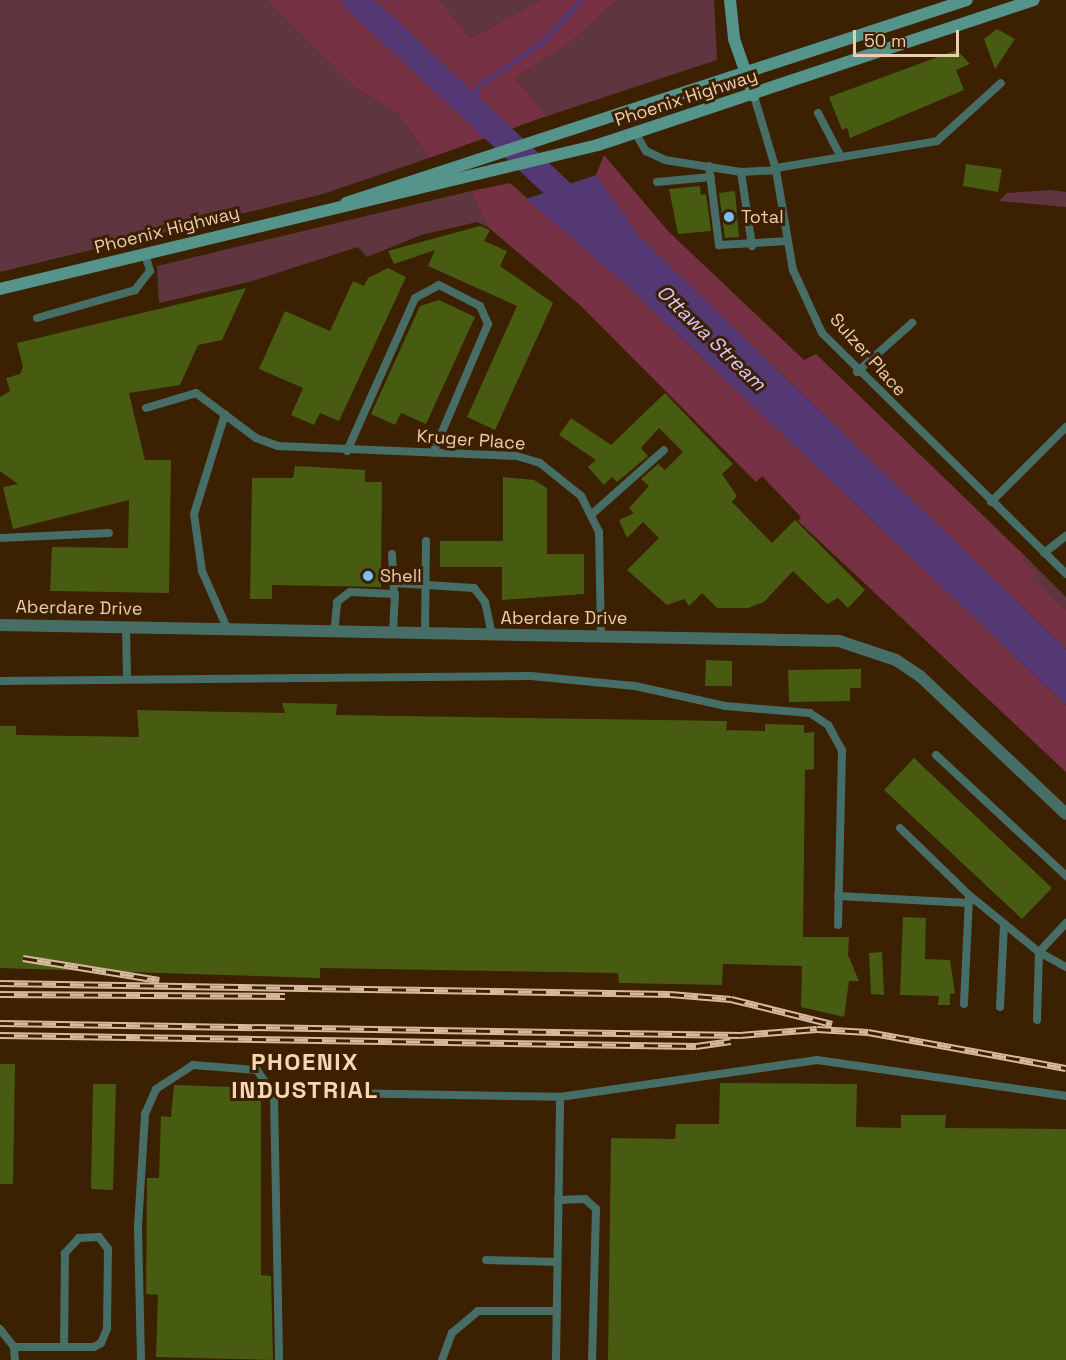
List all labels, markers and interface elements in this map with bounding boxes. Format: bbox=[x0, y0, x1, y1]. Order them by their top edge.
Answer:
scale bar bbox=[856, 18, 962, 56]
text: 50 m bbox=[864, 29, 906, 52]
street label: Phoenix Highway bbox=[612, 65, 760, 131]
street label: Phoenix Highway bbox=[92, 202, 242, 258]
place label: Total bbox=[741, 206, 784, 228]
marker: Total bbox=[722, 210, 736, 224]
water label: Ottawa Stream bbox=[652, 280, 770, 396]
street label: Sulzer Place bbox=[825, 309, 911, 401]
street label: Kruger Place bbox=[416, 425, 526, 455]
place label: Shell bbox=[380, 565, 422, 587]
marker: Shell bbox=[361, 569, 375, 583]
street label: Aberdare Drive bbox=[15, 596, 143, 620]
street label: Aberdare Drive bbox=[501, 607, 627, 629]
district label: PHOENIX INDUSTRIAL bbox=[231, 1048, 379, 1104]

